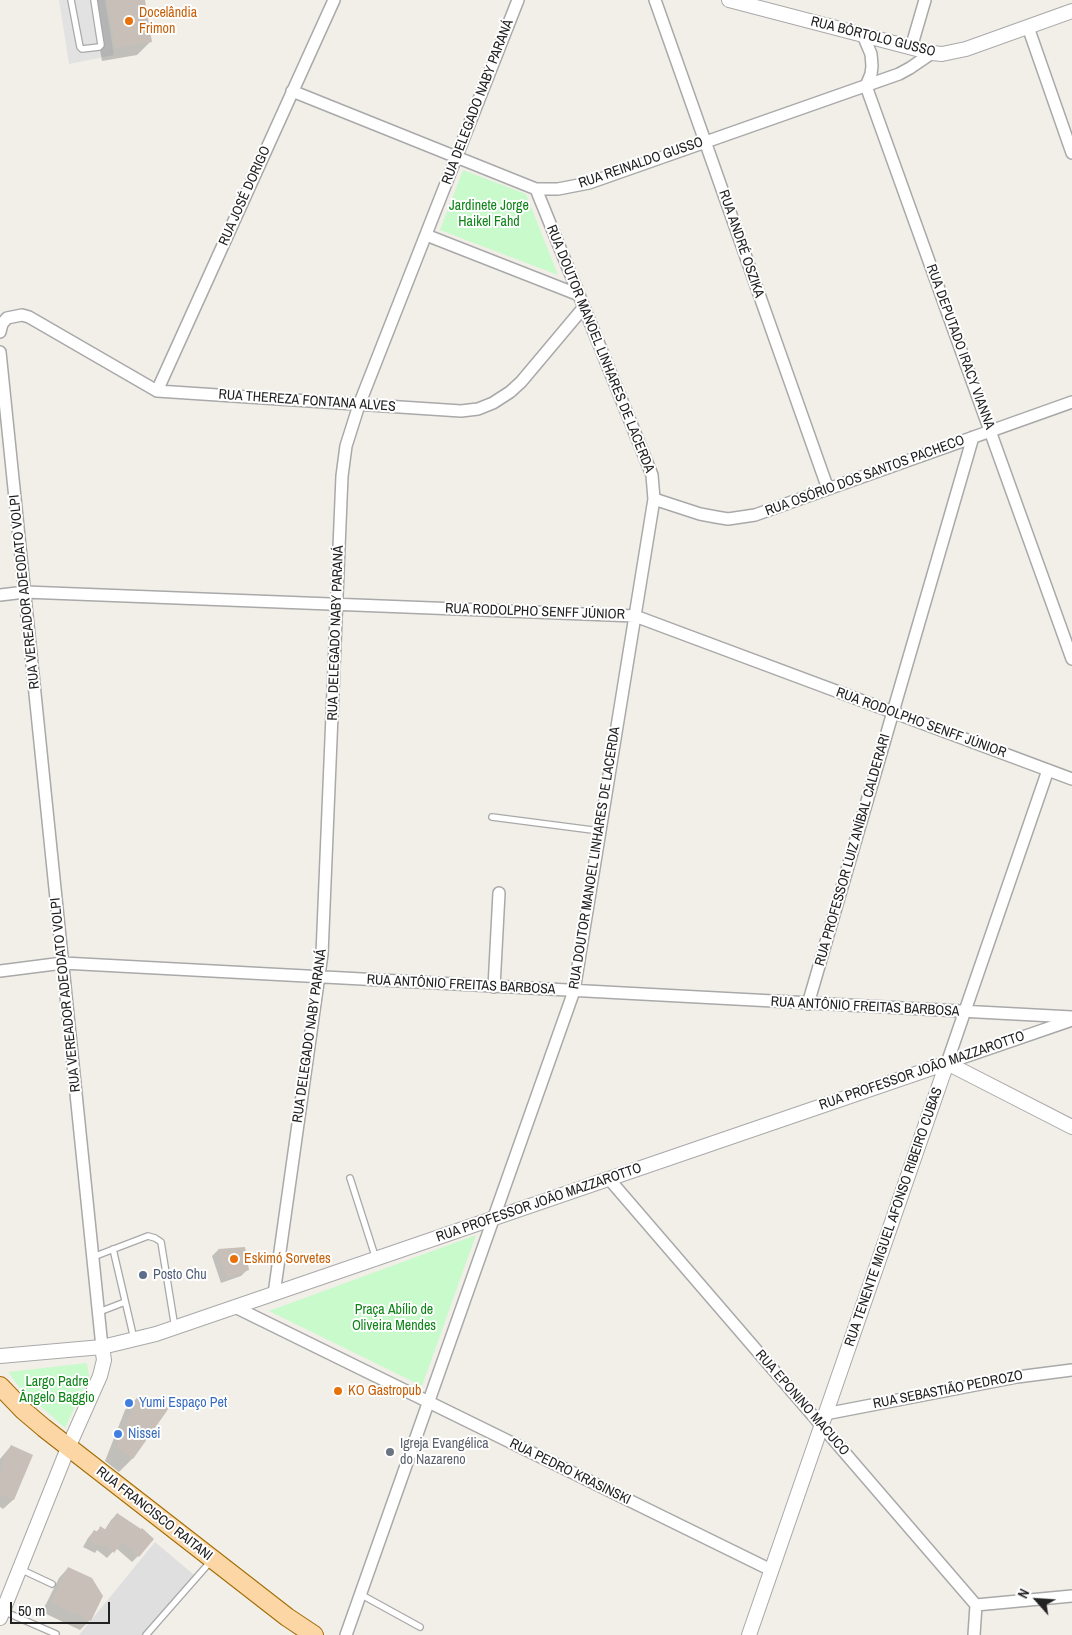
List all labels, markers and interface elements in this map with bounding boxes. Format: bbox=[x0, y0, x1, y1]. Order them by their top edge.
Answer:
place label: Docelândia Frimon bbox=[139, 5, 197, 38]
street label: RUA BÔRTOLO GUSSO bbox=[809, 13, 937, 61]
marker: Docelândia Frimon bbox=[123, 15, 135, 27]
street label: RUA DELEGADO NABY PARANÁ bbox=[439, 17, 517, 187]
street label: RUA REINALDO GUSSO bbox=[576, 134, 706, 192]
street label: RUA JOSÉ DORIGO bbox=[216, 144, 274, 248]
street label: RUA ANDRÉ OSZIKA bbox=[715, 188, 767, 300]
park label: Jardinete Jorge Haikel Fahd bbox=[449, 198, 529, 230]
street label: RUA DOUTOR MANOEL LINHARES DE LACERDA bbox=[542, 223, 658, 475]
street label: RUA DEPUTADO IRACY VIANNA bbox=[922, 262, 998, 432]
street label: RUA THEREZA FONTANA ALVES bbox=[218, 386, 396, 416]
street label: RUA OSÓRIO DOS SANTOS PACHECO bbox=[763, 432, 967, 520]
street label: RUA VEREADOR ADEODATO VOLPI bbox=[6, 494, 44, 690]
street label: RUA DELEGADO NABY PARANÁ bbox=[325, 545, 347, 721]
street label: RUA RODOLPHO SENFF JÚNIOR bbox=[445, 600, 625, 624]
street label: RUA RODOLPHO SENFF JÚNIOR bbox=[834, 684, 1008, 762]
street label: RUA DOUTOR MANOEL LINHARES DE LACERDA bbox=[566, 725, 624, 991]
street label: RUA PROFESSOR LUIZ ANÍBAL CALDERARI bbox=[812, 732, 894, 968]
street label: RUA VEREADOR ADEODATO VOLPI bbox=[47, 897, 85, 1093]
street label: RUA DELEGADO NABY PARANÁ bbox=[289, 948, 331, 1124]
street label: RUA ANTÔNIO FREITAS BARBOSA bbox=[366, 972, 556, 998]
street label: RUA ANTÔNIO FREITAS BARBOSA bbox=[770, 994, 960, 1020]
street label: RUA PROFESSOR JOÃO MAZZAROTTO bbox=[817, 1028, 1027, 1114]
street label: RUA TENENTE MIGUEL AFONSO RIBEIRO CUBAS bbox=[842, 1085, 946, 1349]
street label: RUA PROFESSOR JOÃO MAZZAROTTO bbox=[434, 1160, 644, 1246]
place label: Eskimó Sorvetes bbox=[244, 1251, 331, 1267]
marker: Eskimó Sorvetes bbox=[228, 1253, 240, 1265]
place label: Posto Chu bbox=[153, 1267, 207, 1283]
marker: Posto Chu bbox=[137, 1269, 149, 1281]
park label: Praça Abílio de Oliveira Mendes bbox=[352, 1302, 436, 1334]
street label: RUA EPONINO MACUCO bbox=[752, 1347, 852, 1459]
street label: RUA SEBASTIÃO PEDROZO bbox=[872, 1367, 1024, 1413]
park label: Largo Padre Ângelo Baggio bbox=[19, 1374, 95, 1406]
place label: KO Gastropub bbox=[348, 1383, 421, 1399]
marker: KO Gastropub bbox=[332, 1385, 344, 1397]
place label: Yumi Espaço Pet bbox=[139, 1395, 227, 1411]
marker: Yumi Espaço Pet bbox=[123, 1397, 135, 1409]
place label: Nissei bbox=[128, 1426, 161, 1442]
marker: Nissei bbox=[112, 1428, 124, 1440]
street label: RUA PEDRO KRASINSKI bbox=[507, 1435, 633, 1509]
place label: Igreja Evangélica do Nazareno bbox=[400, 1436, 489, 1468]
marker: Igreja Evangélica do Nazareno bbox=[384, 1446, 396, 1458]
street label: RUA FRANCISCO RAITANI bbox=[93, 1463, 215, 1565]
north arrow bbox=[1012, 1575, 1062, 1625]
text: N bbox=[1014, 1586, 1033, 1601]
scale bar bbox=[12, 1592, 112, 1624]
text: 50 m bbox=[18, 1600, 45, 1621]

